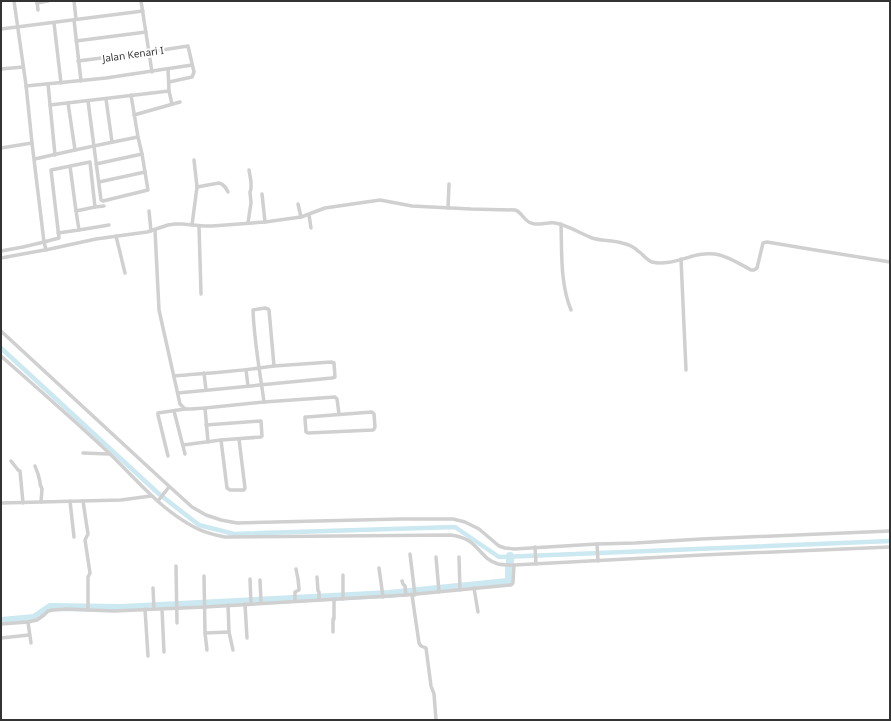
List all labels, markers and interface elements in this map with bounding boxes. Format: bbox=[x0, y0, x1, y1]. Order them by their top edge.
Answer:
street label: Jalan Kenari I bbox=[101, 43, 164, 65]

